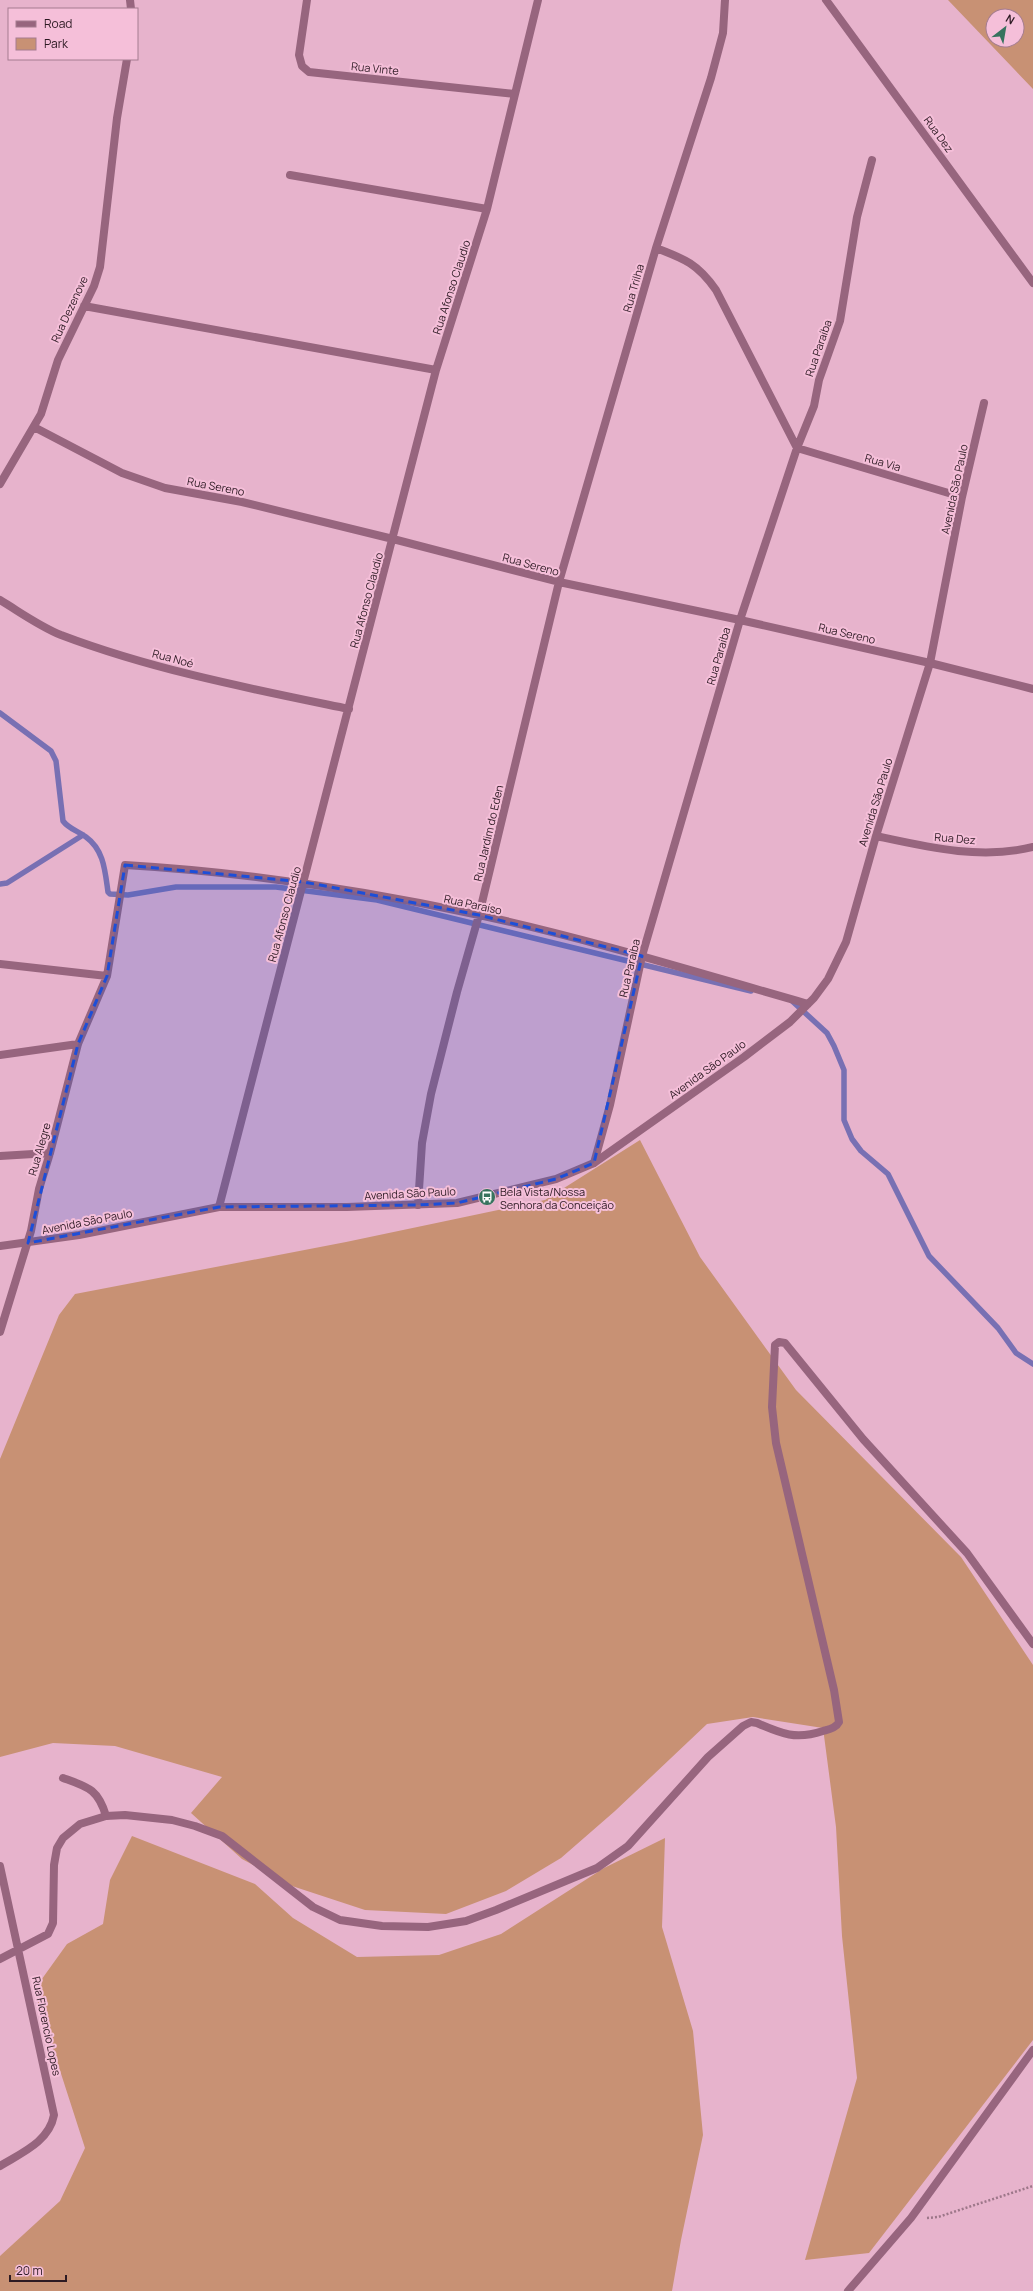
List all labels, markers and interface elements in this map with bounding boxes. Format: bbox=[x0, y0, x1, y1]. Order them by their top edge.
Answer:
legend bbox=[8, 8, 138, 60]
north arrow bbox=[985, 8, 1025, 48]
text: N bbox=[1003, 11, 1018, 28]
text: Road bbox=[44, 15, 72, 32]
text: Park bbox=[44, 35, 69, 52]
street label: Rua Vinte bbox=[350, 58, 400, 78]
street label: Rua Dez bbox=[921, 113, 957, 155]
street label: Rua Afonso Claudio bbox=[429, 237, 473, 336]
street label: Rua Trilha bbox=[619, 262, 647, 314]
street label: Rua Dezenove bbox=[47, 273, 91, 345]
street label: Rua Paraíba bbox=[801, 318, 835, 378]
street label: Avenida São Paulo bbox=[937, 442, 971, 535]
street label: Rua Via bbox=[863, 450, 903, 474]
street label: Rua Sereno bbox=[186, 473, 246, 499]
street label: Rua Sereno bbox=[501, 549, 561, 579]
street label: Rua Afonso Claudio bbox=[346, 550, 386, 649]
street label: Rua Sereno bbox=[817, 619, 877, 647]
street label: Rua Paraíba bbox=[703, 625, 733, 687]
street label: Rua Noé bbox=[151, 645, 196, 671]
street label: Avenida São Paulo bbox=[854, 755, 896, 848]
street label: Rua Jardim do Eden bbox=[470, 783, 506, 883]
street label: Rua Dez bbox=[934, 829, 976, 847]
street label: Rua Afonso Claudio bbox=[264, 864, 304, 963]
street label: Rua Paraíso bbox=[443, 891, 504, 918]
street label: Rua Paraíba bbox=[615, 937, 643, 999]
street label: Avenida São Paulo bbox=[665, 1036, 749, 1102]
street label: Rua Alegre bbox=[24, 1120, 54, 1177]
street label: Avenida São Paulo bbox=[364, 1183, 457, 1203]
place label: Bela Vista/Nossa Senhora da Conceição bbox=[500, 1184, 614, 1212]
bus stop icon: Bela Vista/Nossa Senhora da Conceição bbox=[477, 1187, 497, 1207]
street label: Avenida São Paulo bbox=[41, 1205, 134, 1237]
street label: Rua Florencio Lopes bbox=[29, 1975, 65, 2077]
scale bar bbox=[10, 2257, 66, 2283]
text: 20 m bbox=[16, 2262, 43, 2279]

